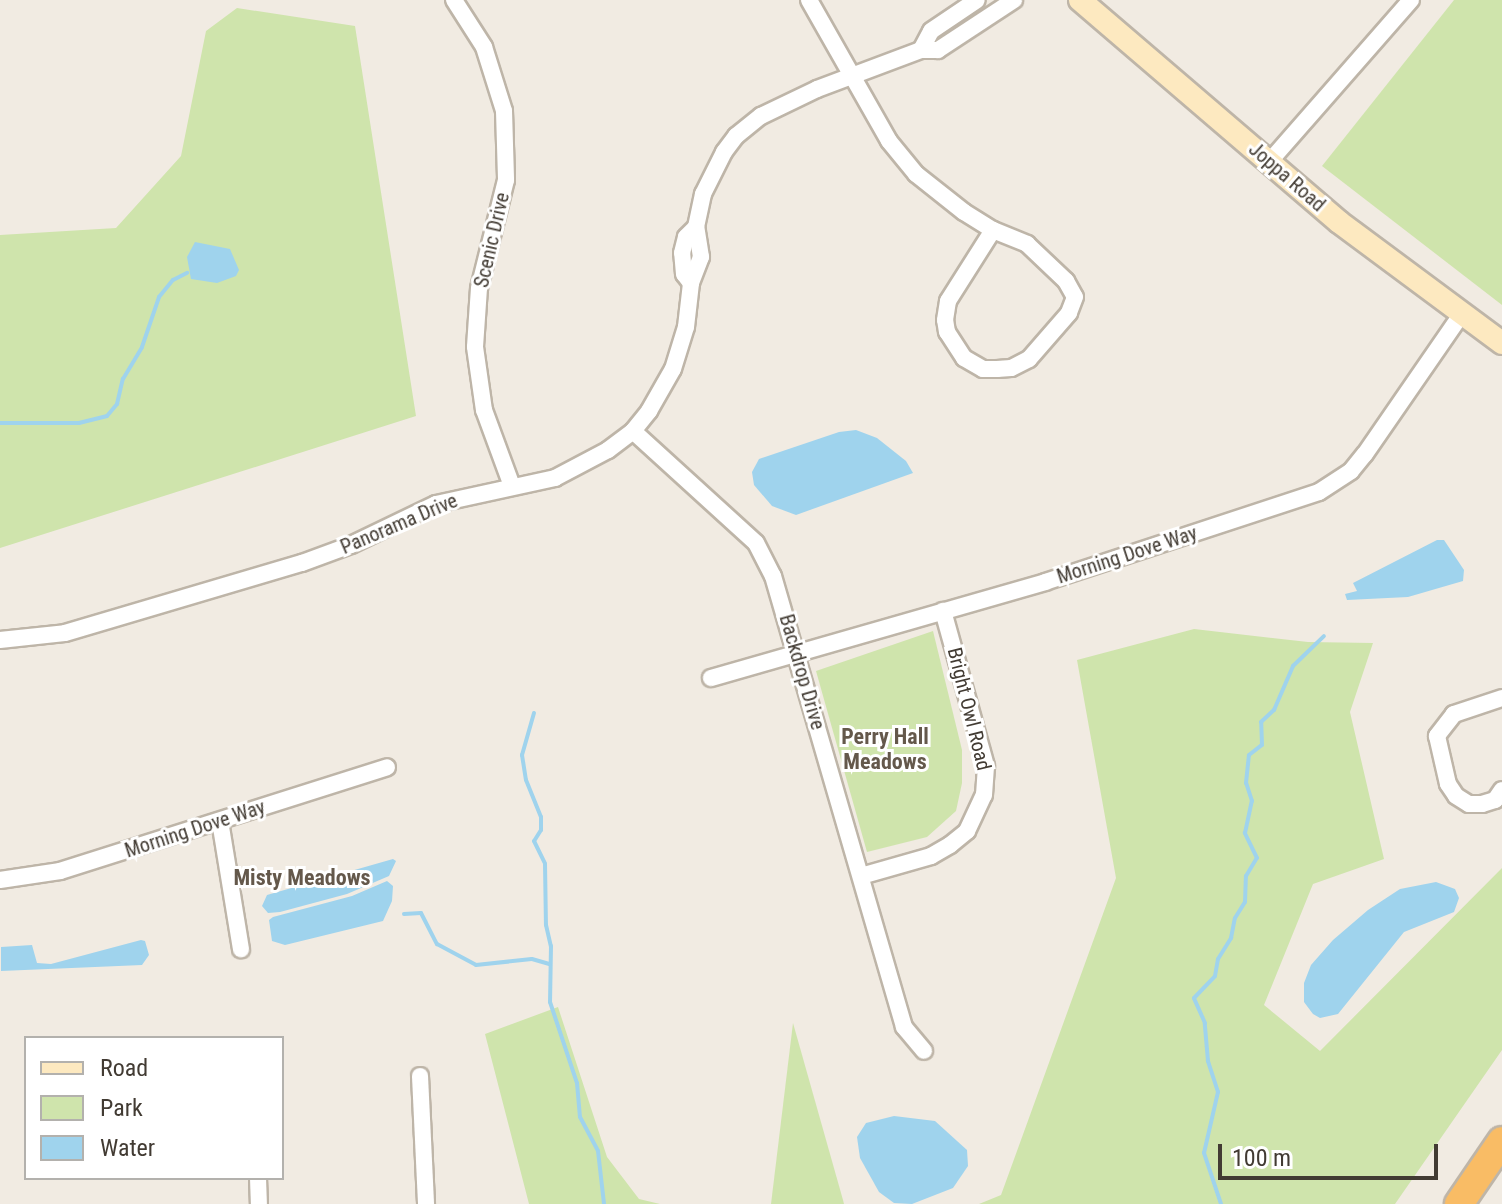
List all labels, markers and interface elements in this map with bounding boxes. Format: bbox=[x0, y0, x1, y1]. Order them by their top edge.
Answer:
street label: Joppa Road bbox=[1244, 137, 1330, 217]
street label: Scenic Drive bbox=[469, 190, 515, 290]
street label: Panorama Drive bbox=[337, 489, 461, 559]
street label: Morning Dove Way bbox=[1054, 521, 1200, 589]
street label: Backdrop Drive bbox=[774, 612, 830, 732]
street label: Bright Owl Road bbox=[942, 645, 996, 773]
district label: Perry Hall Meadows bbox=[841, 723, 929, 774]
street label: Morning Dove Way bbox=[122, 795, 268, 863]
district label: Misty Meadows bbox=[233, 865, 371, 891]
legend bbox=[24, 1036, 284, 1180]
text: Road bbox=[100, 1054, 148, 1082]
text: Park bbox=[100, 1094, 143, 1122]
scale bar bbox=[1222, 1128, 1442, 1178]
text: Water bbox=[100, 1134, 155, 1162]
text: 100 m bbox=[1232, 1144, 1291, 1172]

